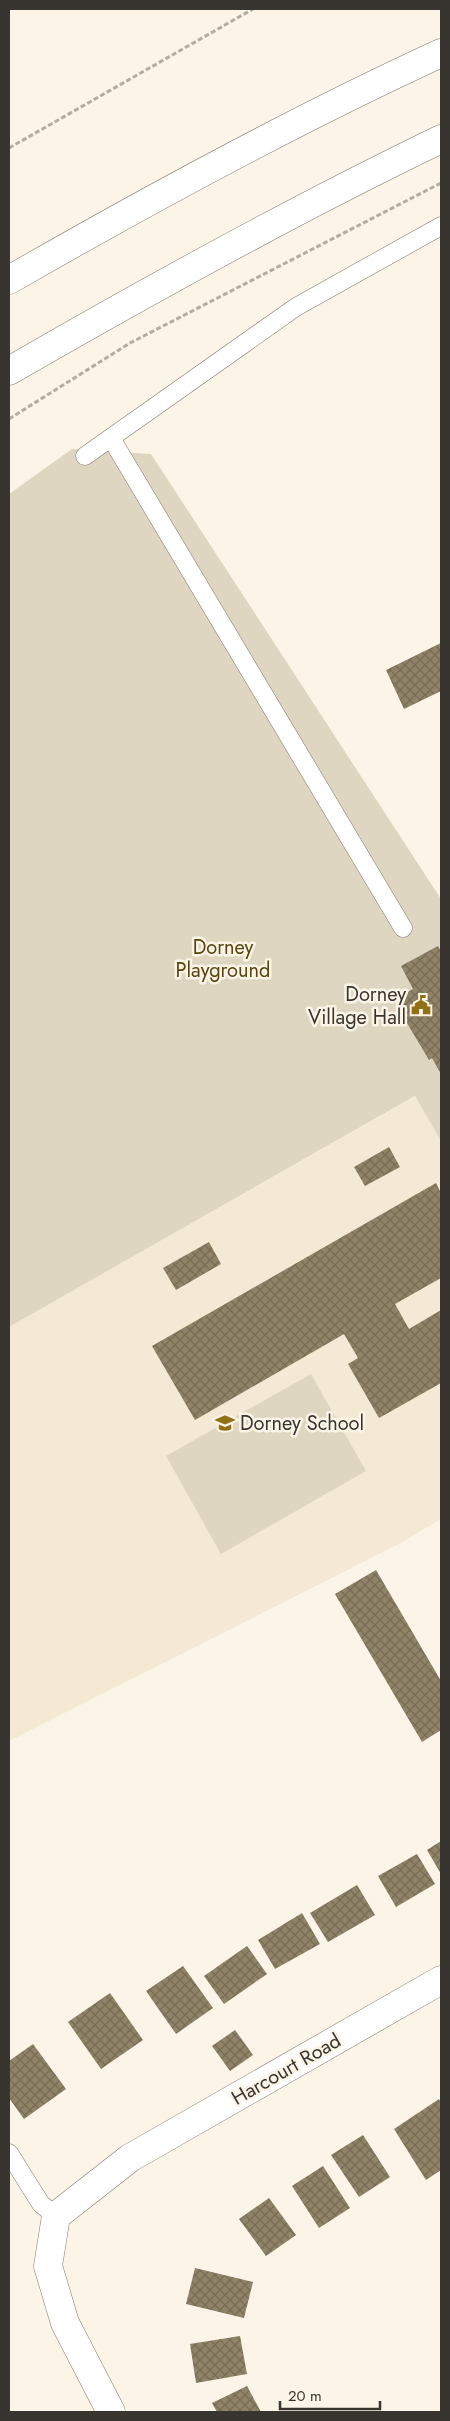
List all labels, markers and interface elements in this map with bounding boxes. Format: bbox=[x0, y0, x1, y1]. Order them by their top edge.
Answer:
park label: Dorney Playground bbox=[176, 933, 270, 985]
place label: Dorney Village Hall bbox=[308, 980, 406, 1032]
public building icon: Dorney Village Hall bbox=[410, 994, 432, 1016]
place label: Dorney School bbox=[240, 1409, 364, 1438]
school or university icon: Dorney School bbox=[214, 1412, 236, 1434]
street label: Harcourt Road bbox=[226, 2026, 346, 2113]
scale bar bbox=[280, 2378, 380, 2410]
text: 20 m bbox=[288, 2385, 322, 2407]

